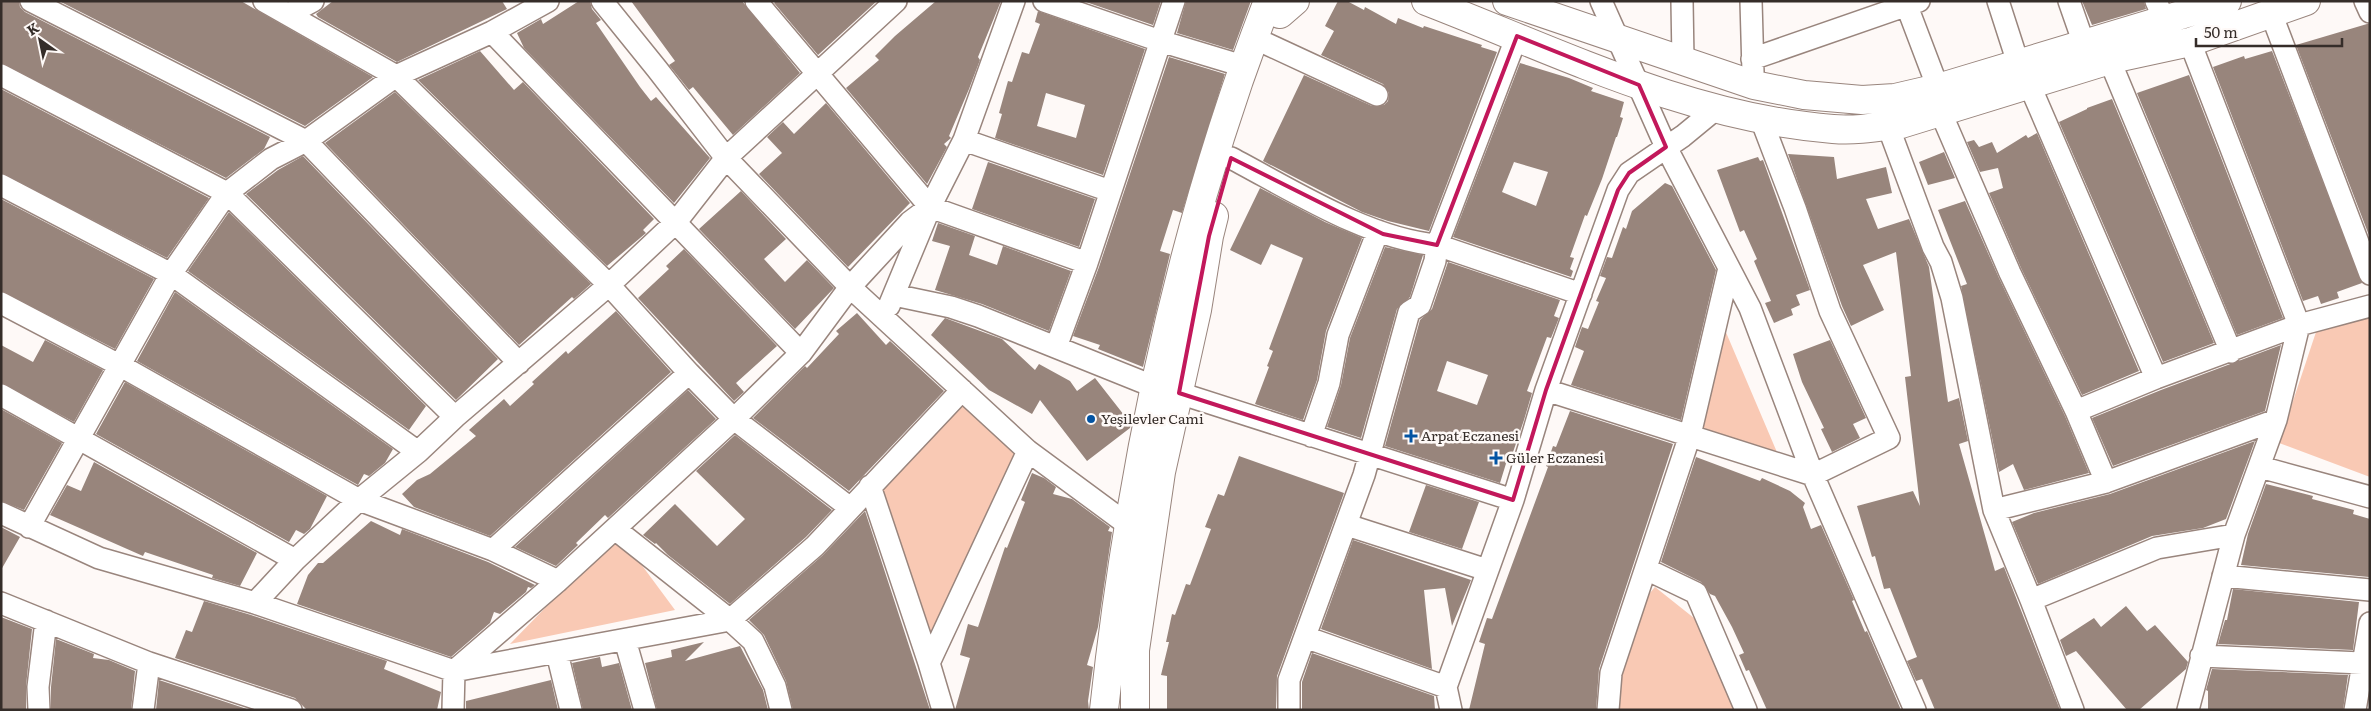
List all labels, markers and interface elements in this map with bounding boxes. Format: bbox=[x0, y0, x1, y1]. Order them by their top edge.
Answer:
north arrow bbox=[15, 15, 65, 65]
scale bar bbox=[2196, 15, 2342, 47]
text: K bbox=[22, 17, 42, 40]
text: 50 m bbox=[2204, 20, 2238, 43]
place label: Yeşilevler Cami bbox=[1101, 408, 1204, 428]
marker: Yeşilevler Cami bbox=[1085, 413, 1097, 425]
place label: Arpat Eczanesi bbox=[1421, 425, 1520, 445]
marker: Arpat Eczanesi bbox=[1405, 430, 1417, 442]
place label: Güler Eczanesi bbox=[1506, 447, 1604, 467]
marker: Güler Eczanesi bbox=[1490, 452, 1502, 464]

